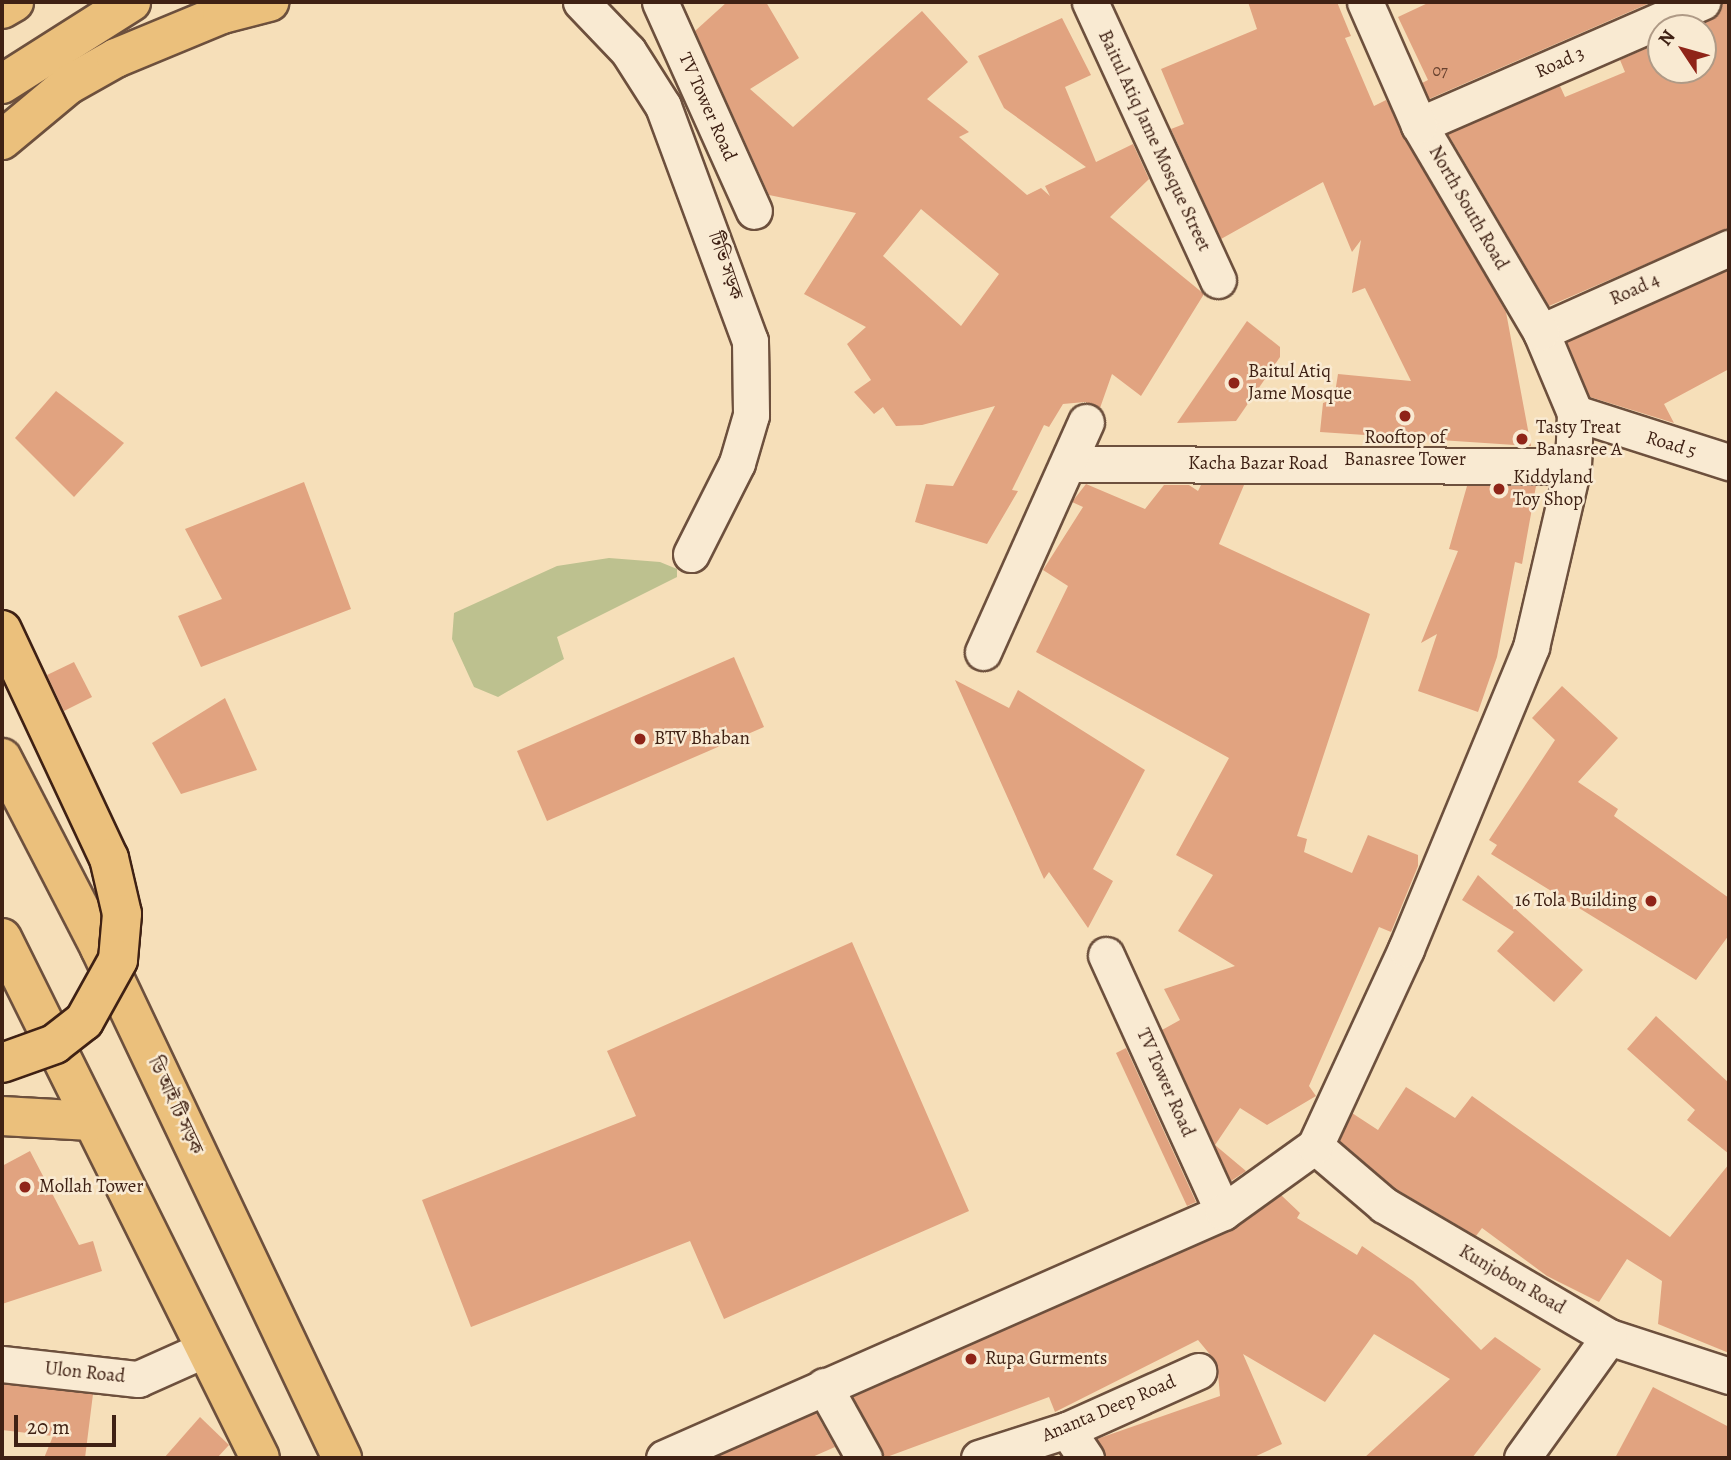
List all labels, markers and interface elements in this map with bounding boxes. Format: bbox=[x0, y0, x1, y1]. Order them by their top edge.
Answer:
north arrow bbox=[1647, 14, 1717, 84]
text: N bbox=[1652, 25, 1681, 51]
street label: Baitul Atiq Jame Mosque Street bbox=[1093, 27, 1215, 255]
street label: Road 3 bbox=[1532, 42, 1588, 84]
street label: TV Tower Road bbox=[673, 49, 741, 165]
house number: 07 bbox=[1432, 61, 1448, 81]
street label: North South Road bbox=[1423, 142, 1513, 274]
street label: টিভি সড়ক bbox=[703, 229, 747, 303]
street label: Road 4 bbox=[1607, 269, 1663, 311]
place label: Baitul Atiq Jame Mosque bbox=[1248, 361, 1352, 405]
marker: Baitul Atiq Jame Mosque bbox=[1226, 375, 1242, 391]
marker: Rooftop of Banasree Tower bbox=[1397, 408, 1413, 424]
place label: Tasty Treat Banasree A bbox=[1536, 417, 1622, 461]
place label: Rooftop of Banasree Tower bbox=[1344, 427, 1466, 471]
street label: Road 5 bbox=[1643, 427, 1699, 463]
marker: Tasty Treat Banasree A bbox=[1514, 431, 1530, 447]
street label: Kacha Bazar Road bbox=[1188, 453, 1328, 475]
place label: Kiddyland Toy Shop bbox=[1513, 467, 1593, 511]
marker: Kiddyland Toy Shop bbox=[1491, 481, 1507, 497]
place label: BTV Bhaban bbox=[654, 728, 750, 750]
marker: BTV Bhaban bbox=[632, 731, 648, 747]
place label: 16 Tola Building bbox=[1515, 890, 1637, 912]
marker: 16 Tola Building bbox=[1643, 893, 1659, 909]
street label: TV Tower Road bbox=[1131, 1025, 1199, 1141]
street label: ডি আই টি সড়ক bbox=[143, 1054, 207, 1158]
place label: Mollah Tower bbox=[39, 1176, 143, 1198]
marker: Mollah Tower bbox=[17, 1179, 33, 1195]
street label: Kunjobon Road bbox=[1455, 1240, 1569, 1320]
place label: Rupa Gurments bbox=[985, 1348, 1107, 1370]
marker: Rupa Gurments bbox=[963, 1351, 979, 1367]
street label: Ulon Road bbox=[44, 1357, 126, 1389]
street label: Ananta Deep Road bbox=[1039, 1371, 1179, 1447]
scale bar bbox=[18, 1400, 119, 1444]
text: 20 m bbox=[27, 1413, 70, 1441]

